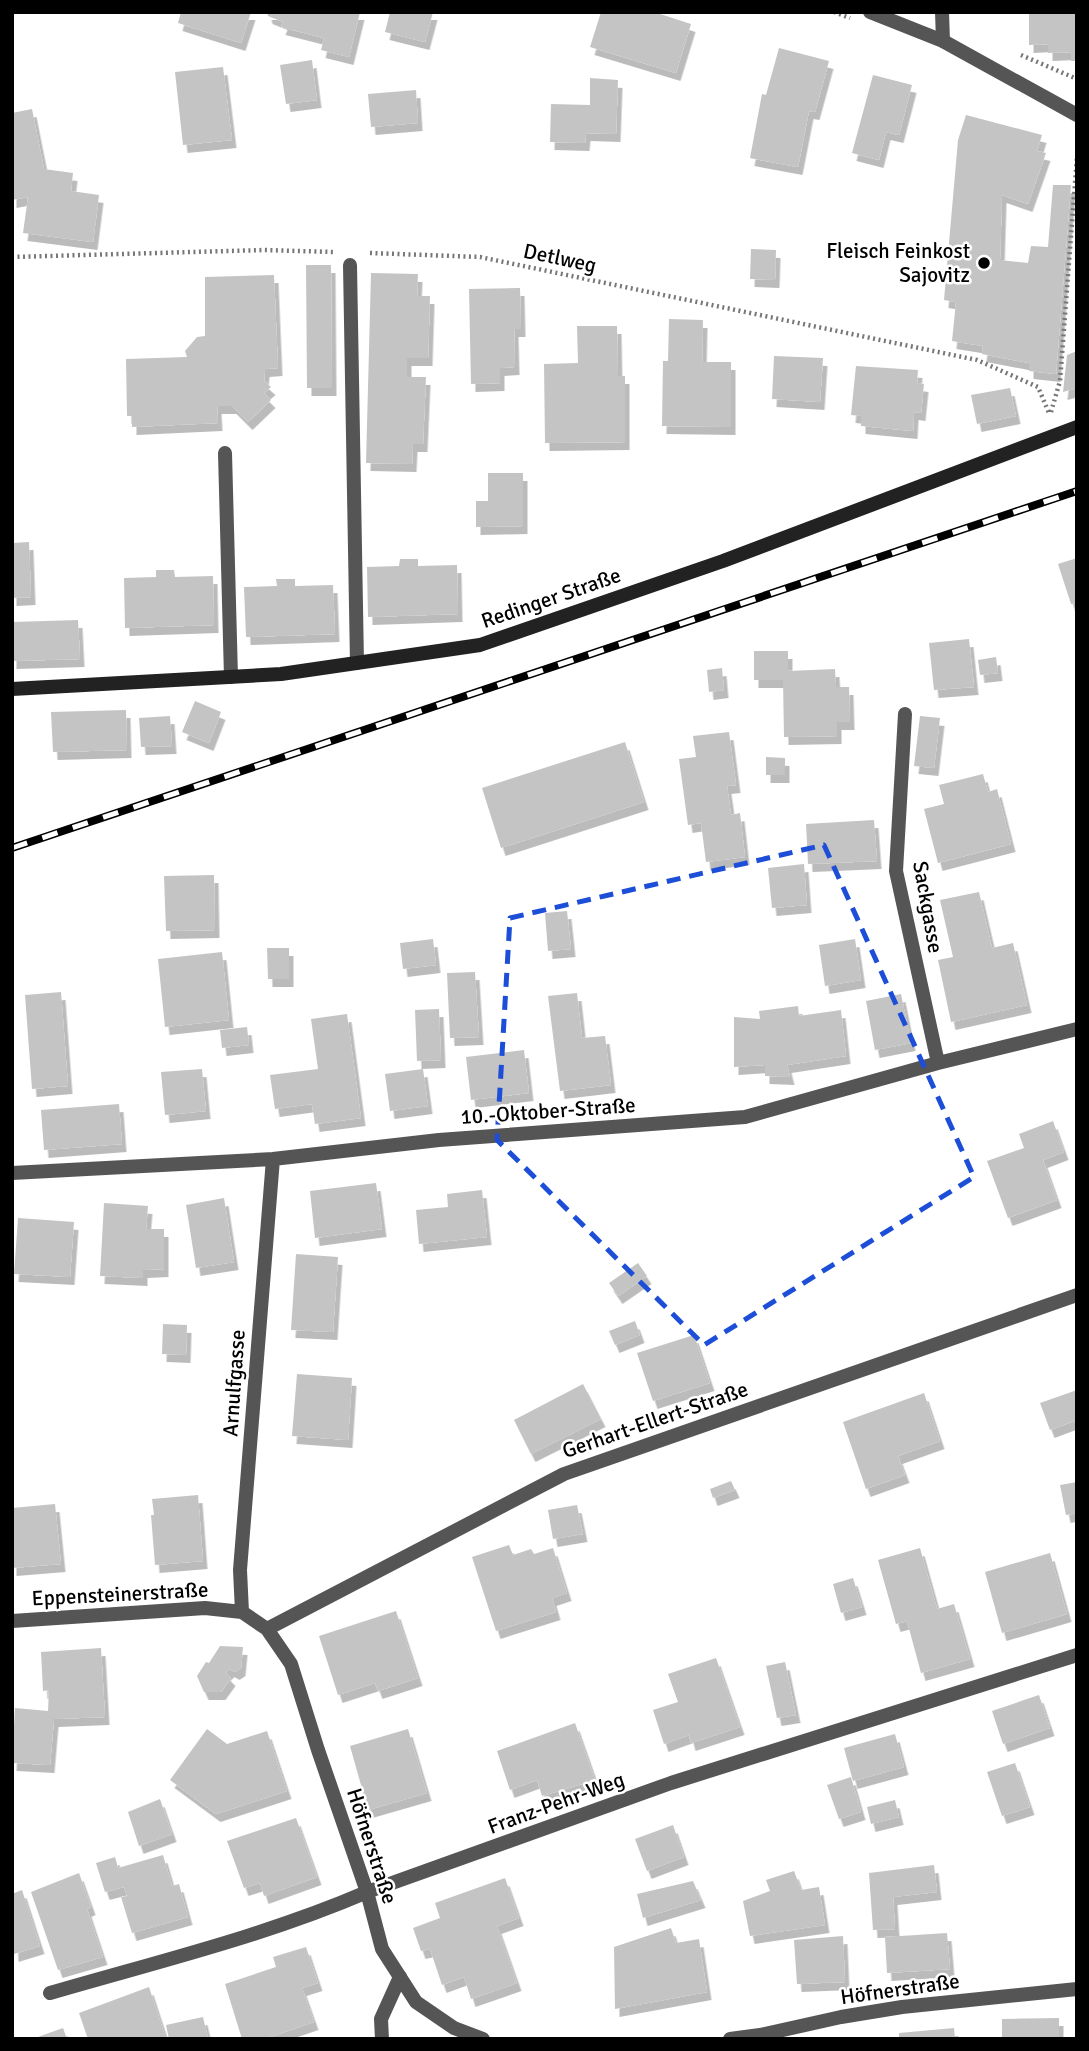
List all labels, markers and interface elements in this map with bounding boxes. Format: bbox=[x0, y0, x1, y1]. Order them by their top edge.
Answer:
street label: Detlweg bbox=[521, 238, 599, 278]
place label: Fleisch Feinkost Sajovitz bbox=[826, 238, 970, 288]
marker: Fleisch Feinkost Sajovitz bbox=[976, 255, 992, 271]
street label: Redinger Straße bbox=[478, 562, 624, 634]
street label: Sackgasse bbox=[907, 859, 949, 955]
street label: 10.-Oktober-Straße bbox=[460, 1092, 636, 1130]
street label: Arnulfgasse bbox=[217, 1329, 251, 1437]
street label: Gerhart-Ellert-Straße bbox=[559, 1376, 751, 1464]
street label: Eppensteinerstraße bbox=[31, 1576, 209, 1612]
street label: Franz-Pehr-Weg bbox=[484, 1766, 628, 1840]
street label: Höfnerstraße bbox=[341, 1785, 403, 1907]
street label: Höfnerstraße bbox=[839, 1968, 961, 2010]

